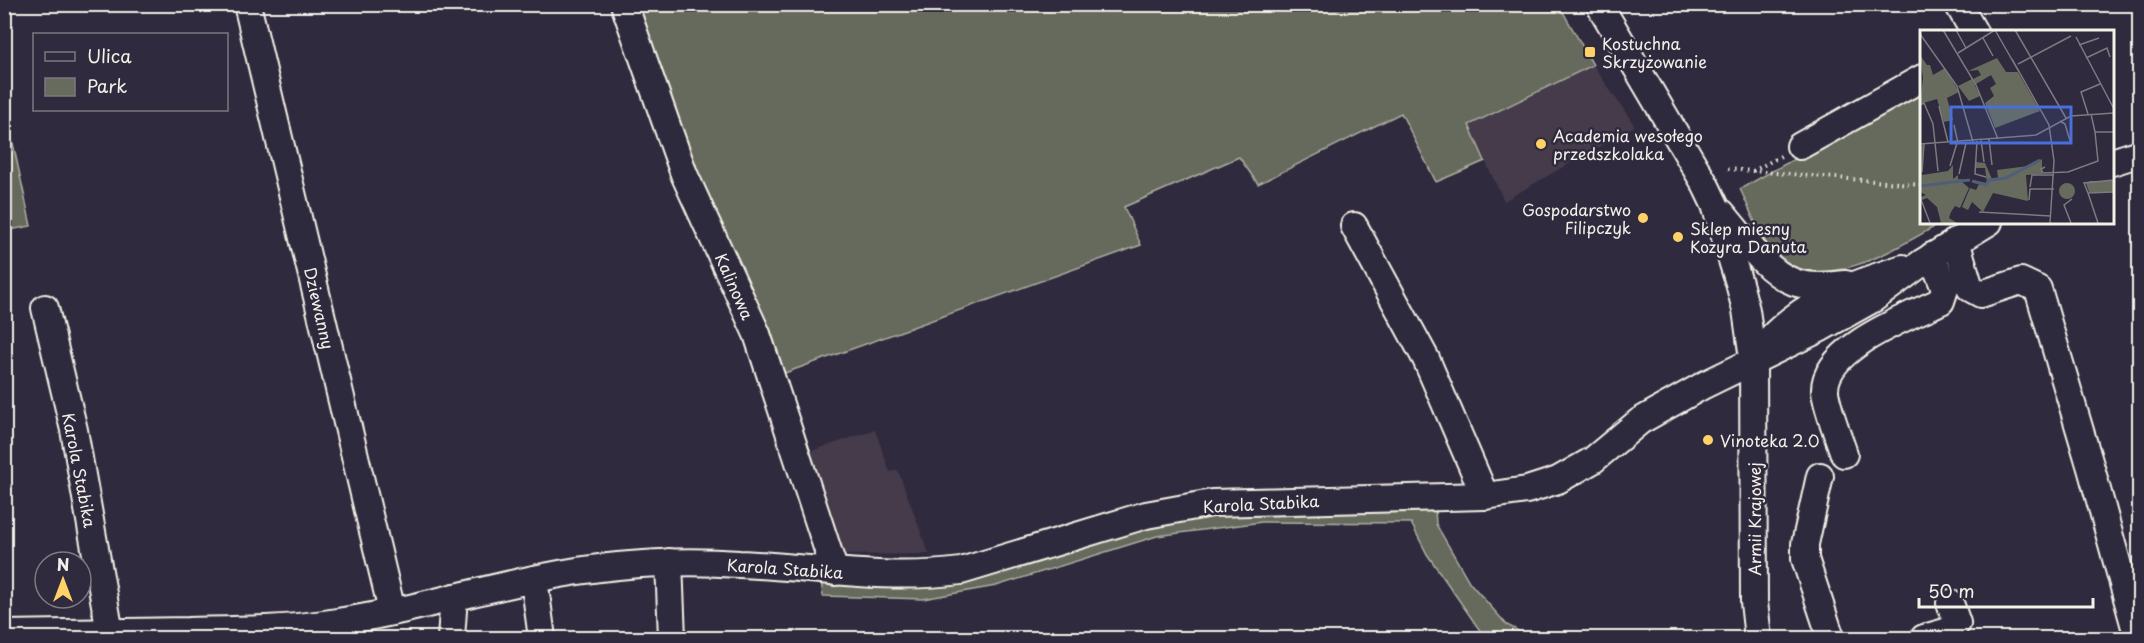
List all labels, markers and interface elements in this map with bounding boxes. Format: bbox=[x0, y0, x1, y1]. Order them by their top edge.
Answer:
inset map bbox=[1920, 30, 2114, 224]
place label: Kostuchna Skrzyżowanie bbox=[1602, 31, 1707, 73]
legend bbox=[33, 33, 228, 111]
text: Ulica bbox=[87, 42, 132, 69]
marker: Kostuchna Skrzyżowanie bbox=[1583, 45, 1597, 59]
text: Park bbox=[87, 72, 127, 99]
place label: Academia wesołego przedszkolaka bbox=[1553, 123, 1703, 165]
marker: Academia wesołego przedszkolaka bbox=[1534, 137, 1548, 151]
place label: Gospodarstwo Filipczyk bbox=[1522, 197, 1631, 239]
marker: Gospodarstwo Filipczyk bbox=[1636, 211, 1650, 225]
place label: Sklep miesny Kozyra Danuta bbox=[1690, 216, 1807, 258]
marker: Sklep miesny Kozyra Danuta bbox=[1671, 230, 1685, 244]
street label: Kalinowa bbox=[710, 249, 760, 323]
street label: Dziewanny bbox=[299, 265, 341, 351]
street label: Karola Stabika bbox=[57, 411, 103, 530]
place label: Vinoteka 2.0 bbox=[1720, 428, 1819, 452]
marker: Vinoteka 2.0 bbox=[1701, 433, 1715, 447]
street label: Armii Krajowej bbox=[1742, 462, 1766, 576]
street label: Karola Stabika bbox=[1202, 488, 1320, 518]
north arrow bbox=[33, 550, 93, 610]
text: N bbox=[57, 552, 69, 576]
street label: Karola Stabika bbox=[726, 552, 844, 584]
scale bar bbox=[1919, 571, 2093, 609]
text: 50 m bbox=[1928, 577, 1975, 604]

